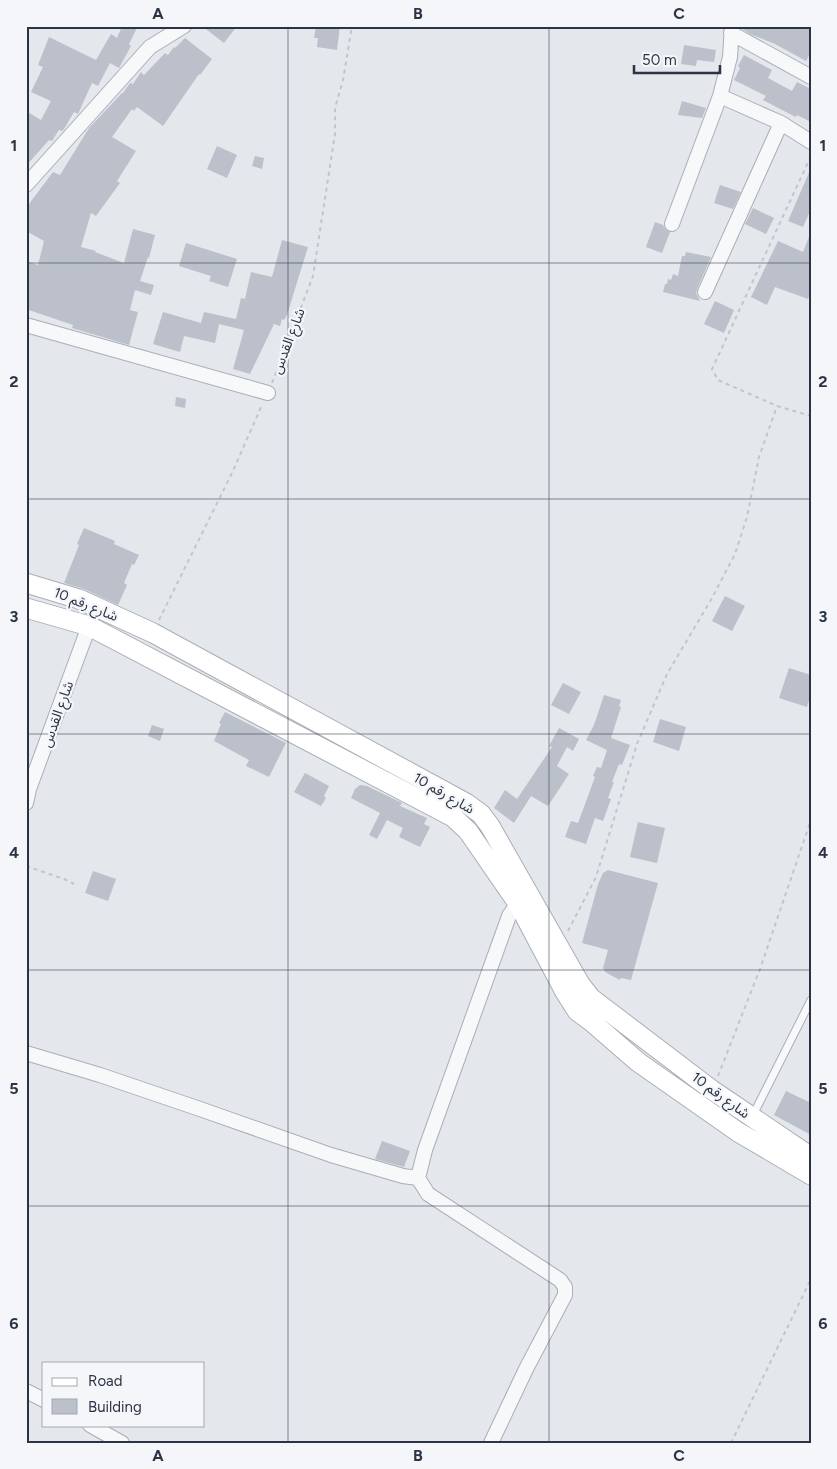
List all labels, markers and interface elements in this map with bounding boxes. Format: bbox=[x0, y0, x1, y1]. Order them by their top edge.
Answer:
text: A bbox=[152, 4, 164, 23]
text: B bbox=[413, 4, 423, 23]
text: C bbox=[673, 4, 685, 23]
scale bar bbox=[634, 42, 721, 74]
text: 50 m bbox=[642, 51, 677, 69]
text: 1 bbox=[11, 136, 17, 155]
text: 1 bbox=[820, 136, 826, 155]
street label: شارع القدس bbox=[268, 306, 311, 377]
text: 2 bbox=[9, 372, 19, 391]
text: 2 bbox=[818, 372, 828, 391]
street label: شارع رقم 10 bbox=[50, 584, 120, 627]
text: 3 bbox=[10, 607, 19, 626]
text: 3 bbox=[819, 607, 828, 626]
street label: شارع القدس bbox=[38, 679, 79, 750]
street label: شارع رقم 10 bbox=[409, 769, 477, 819]
text: 4 bbox=[9, 843, 19, 862]
text: 4 bbox=[818, 843, 828, 862]
street label: شارع رقم 10 bbox=[687, 1069, 753, 1124]
text: 5 bbox=[9, 1079, 19, 1098]
text: 5 bbox=[818, 1079, 828, 1098]
text: 6 bbox=[9, 1314, 19, 1333]
text: 6 bbox=[818, 1314, 828, 1333]
legend bbox=[42, 1362, 205, 1426]
text: Road bbox=[88, 1372, 123, 1390]
text: Building bbox=[88, 1398, 142, 1416]
text: A bbox=[152, 1446, 164, 1465]
text: B bbox=[413, 1446, 423, 1465]
text: C bbox=[673, 1446, 685, 1465]

